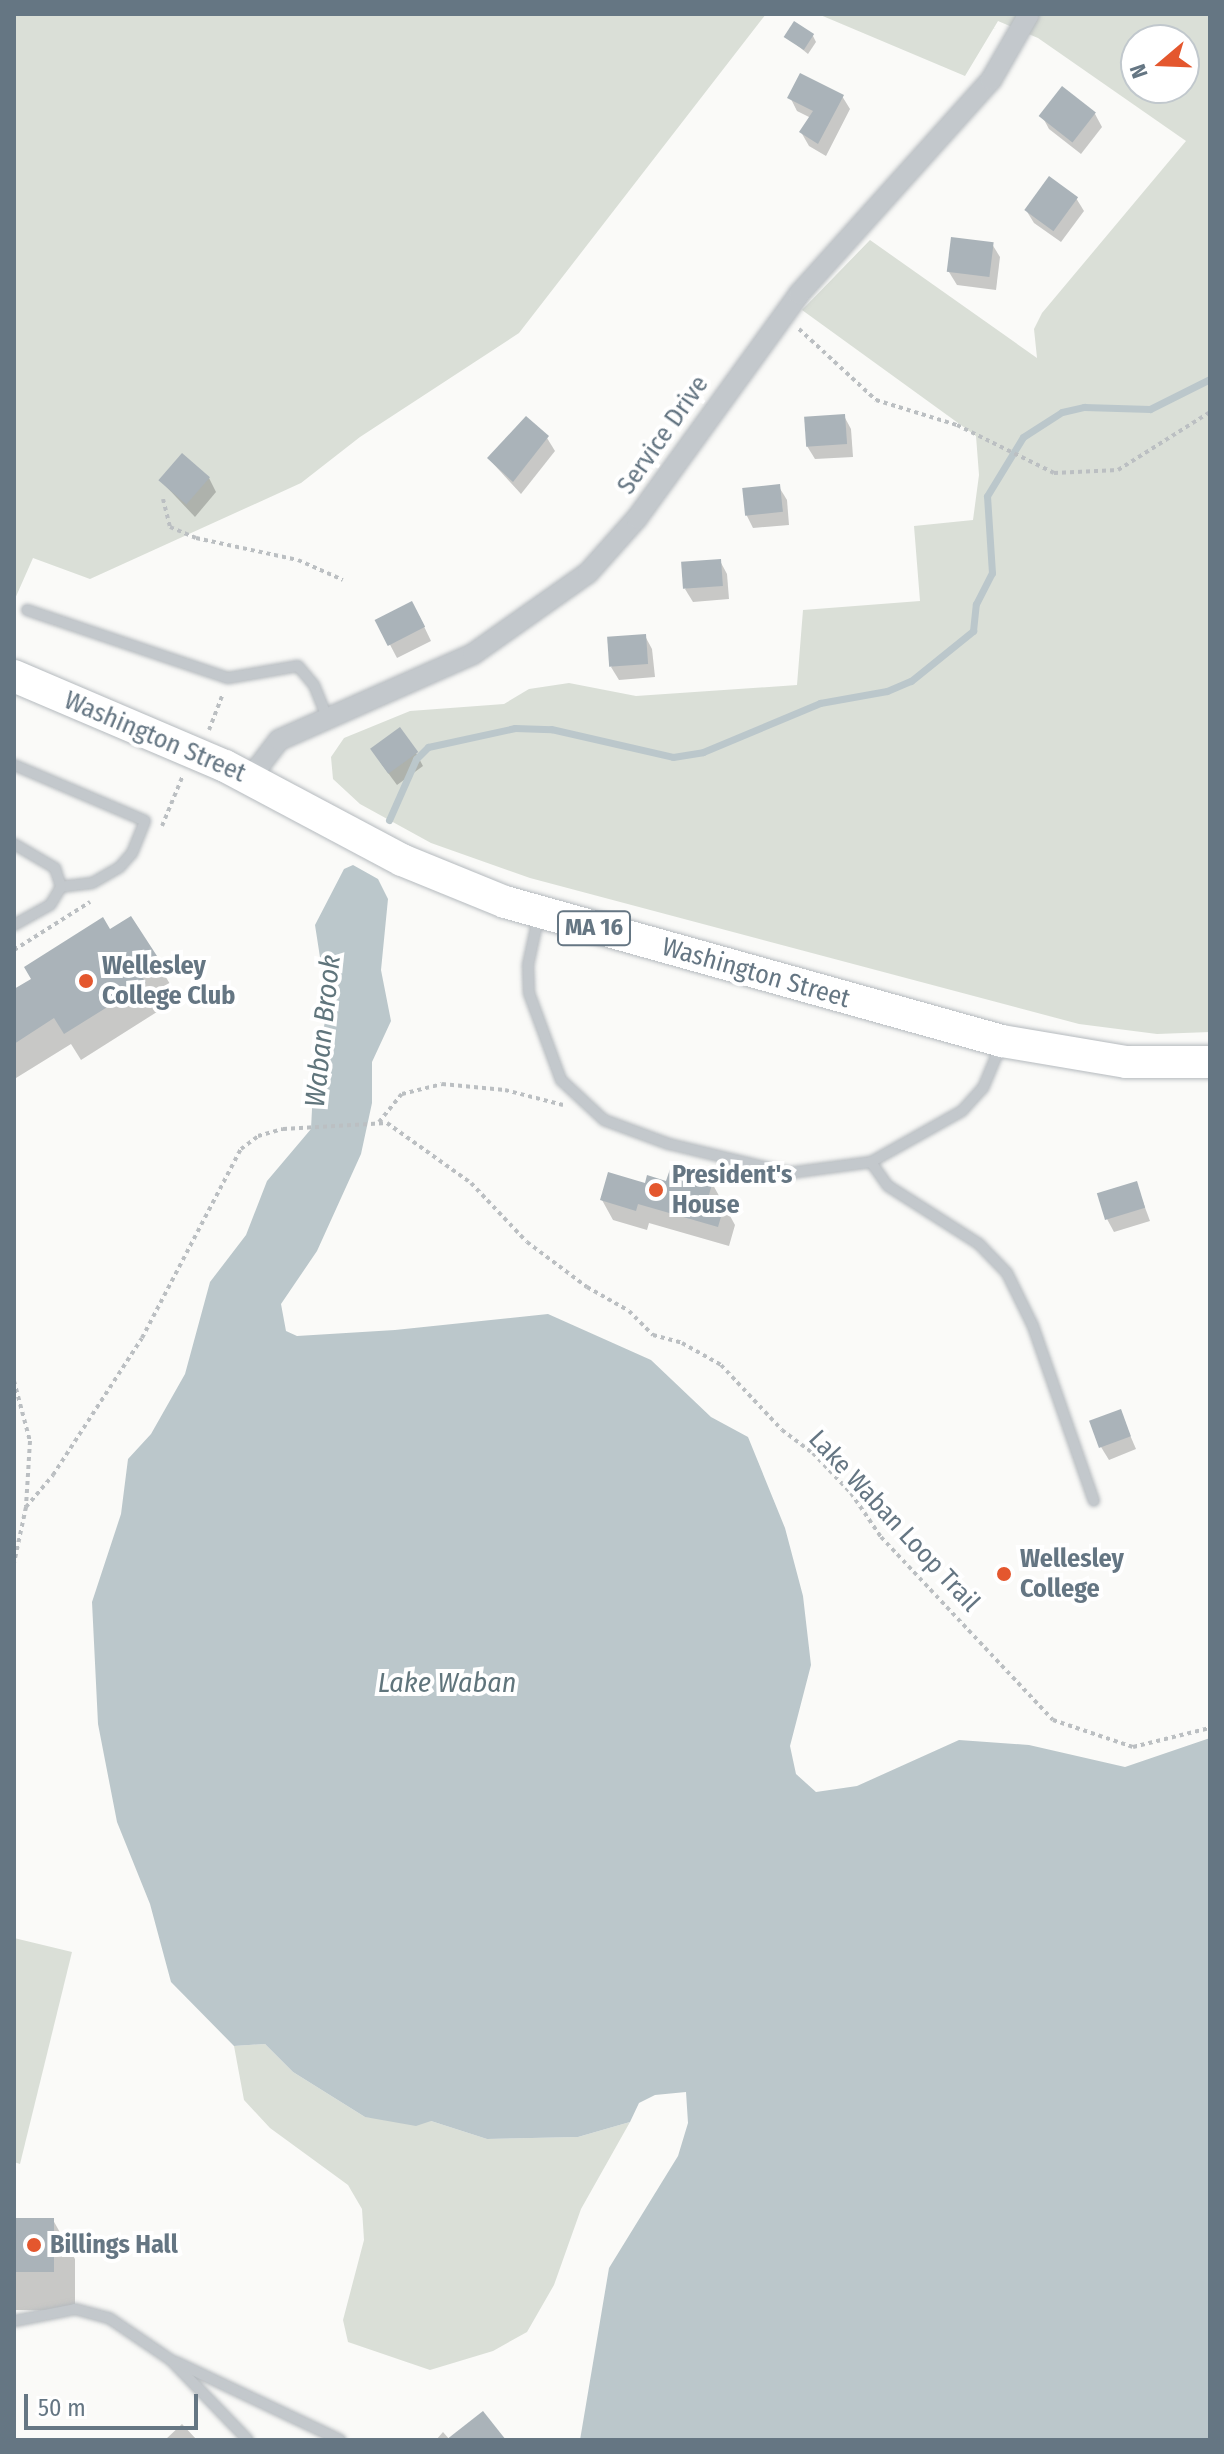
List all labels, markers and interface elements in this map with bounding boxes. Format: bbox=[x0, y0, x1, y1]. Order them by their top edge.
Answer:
north arrow bbox=[1120, 24, 1200, 104]
text: N bbox=[1124, 61, 1154, 82]
street label: Service Drive bbox=[611, 370, 715, 500]
street label: Washington Street bbox=[60, 685, 250, 789]
road number: MA 16 bbox=[556, 908, 632, 948]
street label: Washington Street bbox=[658, 931, 854, 1015]
place label: Wellesley College Club bbox=[102, 950, 235, 1012]
water label: Waban Brook bbox=[298, 953, 348, 1109]
marker: Wellesley College Club bbox=[77, 972, 95, 990]
place label: President's House bbox=[672, 1159, 792, 1220]
marker: President's House bbox=[647, 1181, 665, 1199]
street label: Lake Waban Loop Trail bbox=[802, 1424, 986, 1618]
place label: Wellesley College bbox=[1020, 1543, 1124, 1604]
marker: Wellesley College bbox=[995, 1565, 1013, 1583]
water label: Lake Waban bbox=[378, 1666, 516, 1700]
place label: Billings Hall bbox=[50, 2229, 178, 2261]
marker: Billings Hall bbox=[25, 2236, 43, 2254]
scale bar bbox=[28, 2378, 202, 2428]
text: 50 m bbox=[38, 2394, 86, 2422]

